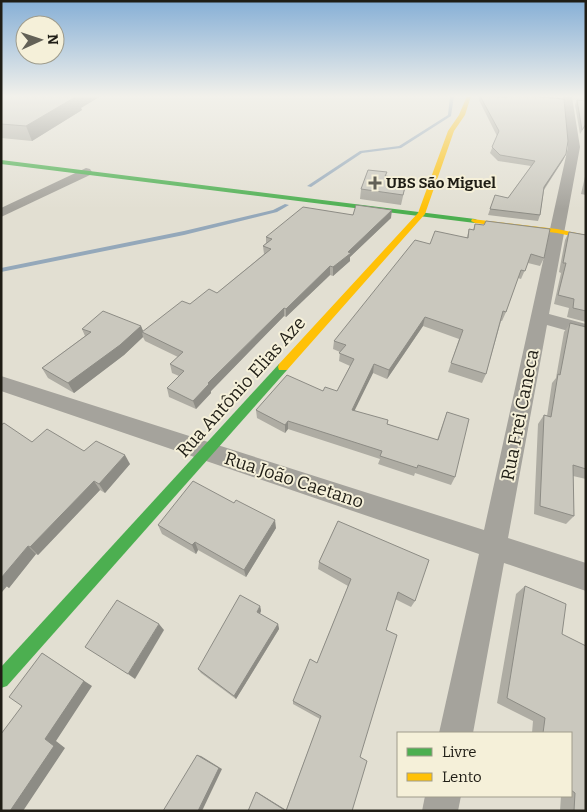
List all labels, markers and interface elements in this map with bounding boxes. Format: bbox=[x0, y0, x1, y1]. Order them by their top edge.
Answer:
north arrow bbox=[15, 15, 65, 65]
text: N bbox=[44, 34, 61, 45]
place label: UBS São Miguel bbox=[386, 174, 496, 192]
marker: UBS São Miguel bbox=[368, 176, 382, 190]
street label: Rua Antônio Elias Aze bbox=[172, 312, 310, 462]
street label: Rua Frei Caneca bbox=[496, 347, 544, 483]
street label: Rua João Caetano bbox=[222, 447, 366, 513]
legend bbox=[397, 732, 572, 797]
text: Livre bbox=[442, 743, 477, 761]
text: Lento bbox=[442, 768, 482, 786]

